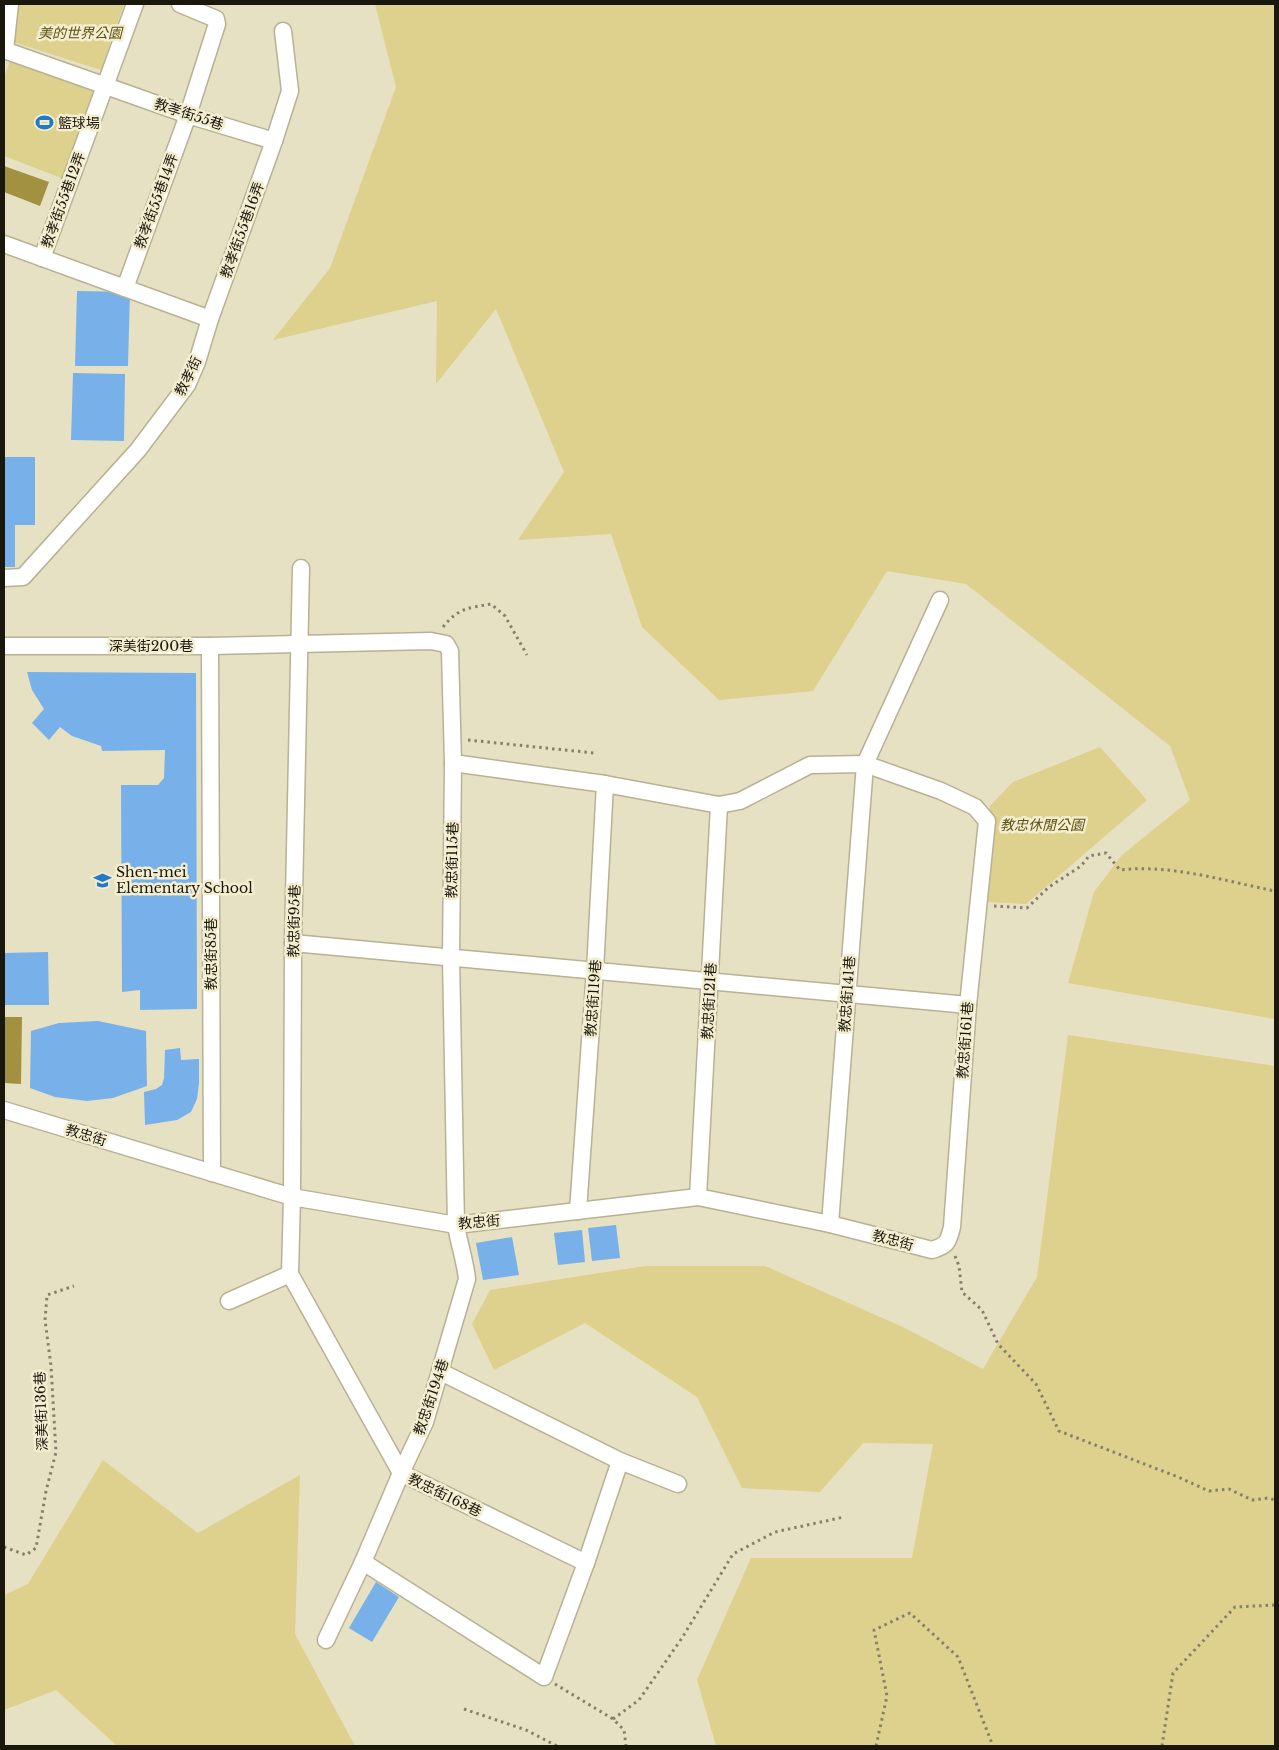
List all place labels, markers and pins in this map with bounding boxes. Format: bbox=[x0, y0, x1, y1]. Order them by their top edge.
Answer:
sports icon: 籃球場 bbox=[34, 113, 54, 133]
place label: 籃球場 bbox=[58, 114, 100, 132]
place label: Shen-mei Elementary School bbox=[116, 863, 253, 897]
school or university icon: Shen-mei Elementary School bbox=[92, 870, 112, 890]

